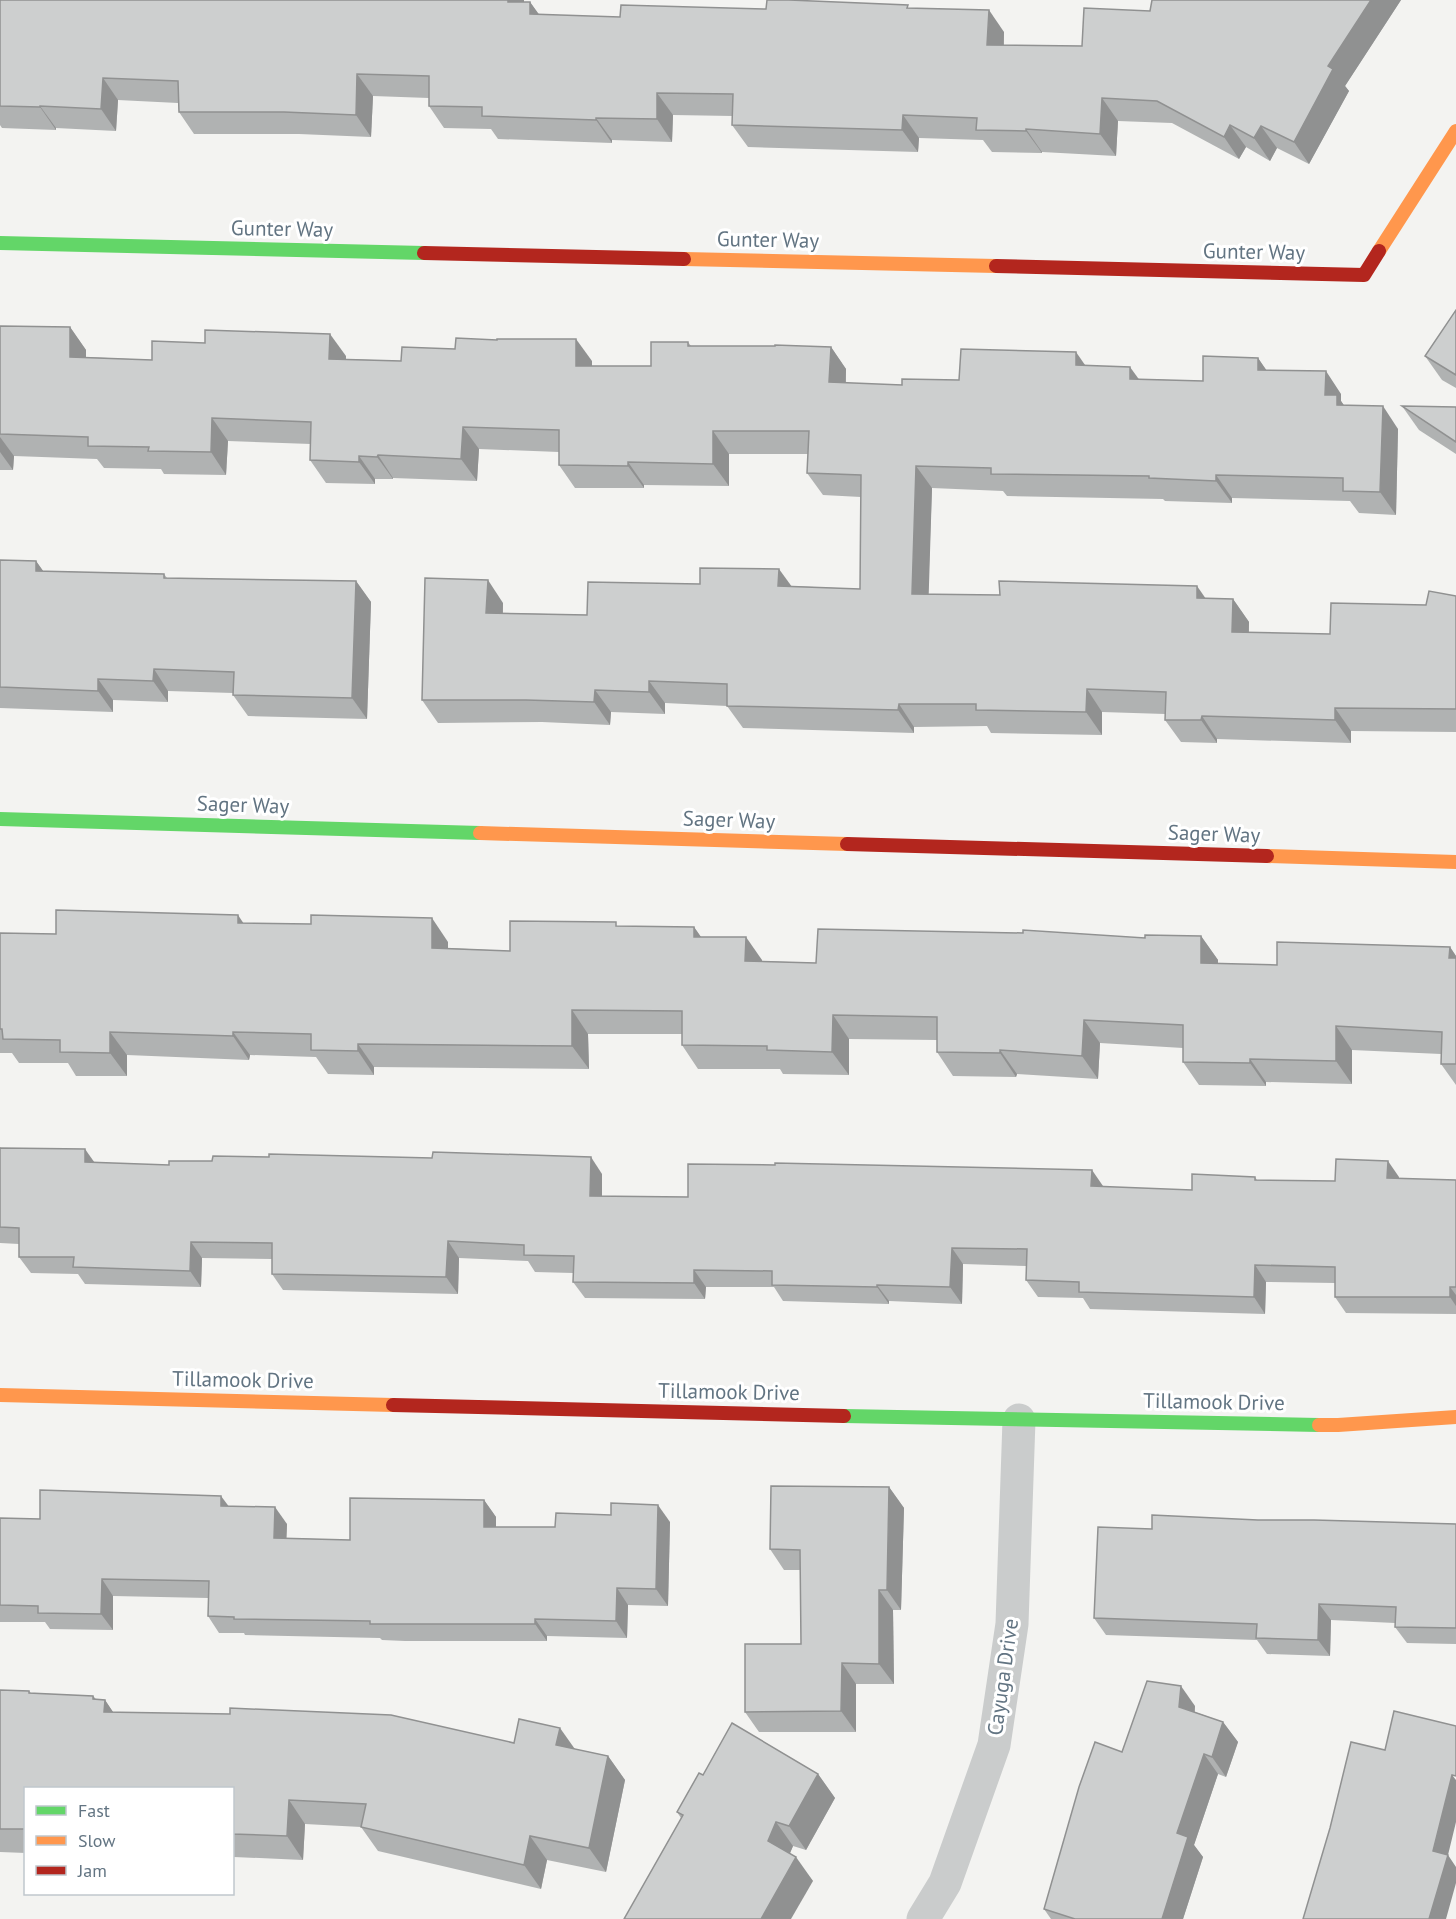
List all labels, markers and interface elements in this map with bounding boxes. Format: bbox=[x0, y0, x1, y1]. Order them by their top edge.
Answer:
street label: Gunter Way bbox=[231, 214, 334, 243]
street label: Gunter Way bbox=[717, 225, 820, 254]
street label: Gunter Way bbox=[1203, 237, 1306, 266]
street label: Sager Way bbox=[196, 789, 290, 820]
street label: Sager Way bbox=[682, 804, 776, 835]
street label: Sager Way bbox=[1167, 818, 1261, 849]
street label: Tillamook Drive bbox=[172, 1365, 314, 1394]
street label: Tillamook Drive bbox=[658, 1377, 800, 1406]
street label: Tillamook Drive bbox=[1143, 1387, 1285, 1416]
street label: Cayuga Drive bbox=[981, 1617, 1024, 1737]
legend bbox=[24, 1787, 234, 1895]
text: Fast bbox=[78, 1799, 110, 1822]
text: Slow bbox=[78, 1829, 116, 1852]
text: Jam bbox=[77, 1859, 107, 1882]

